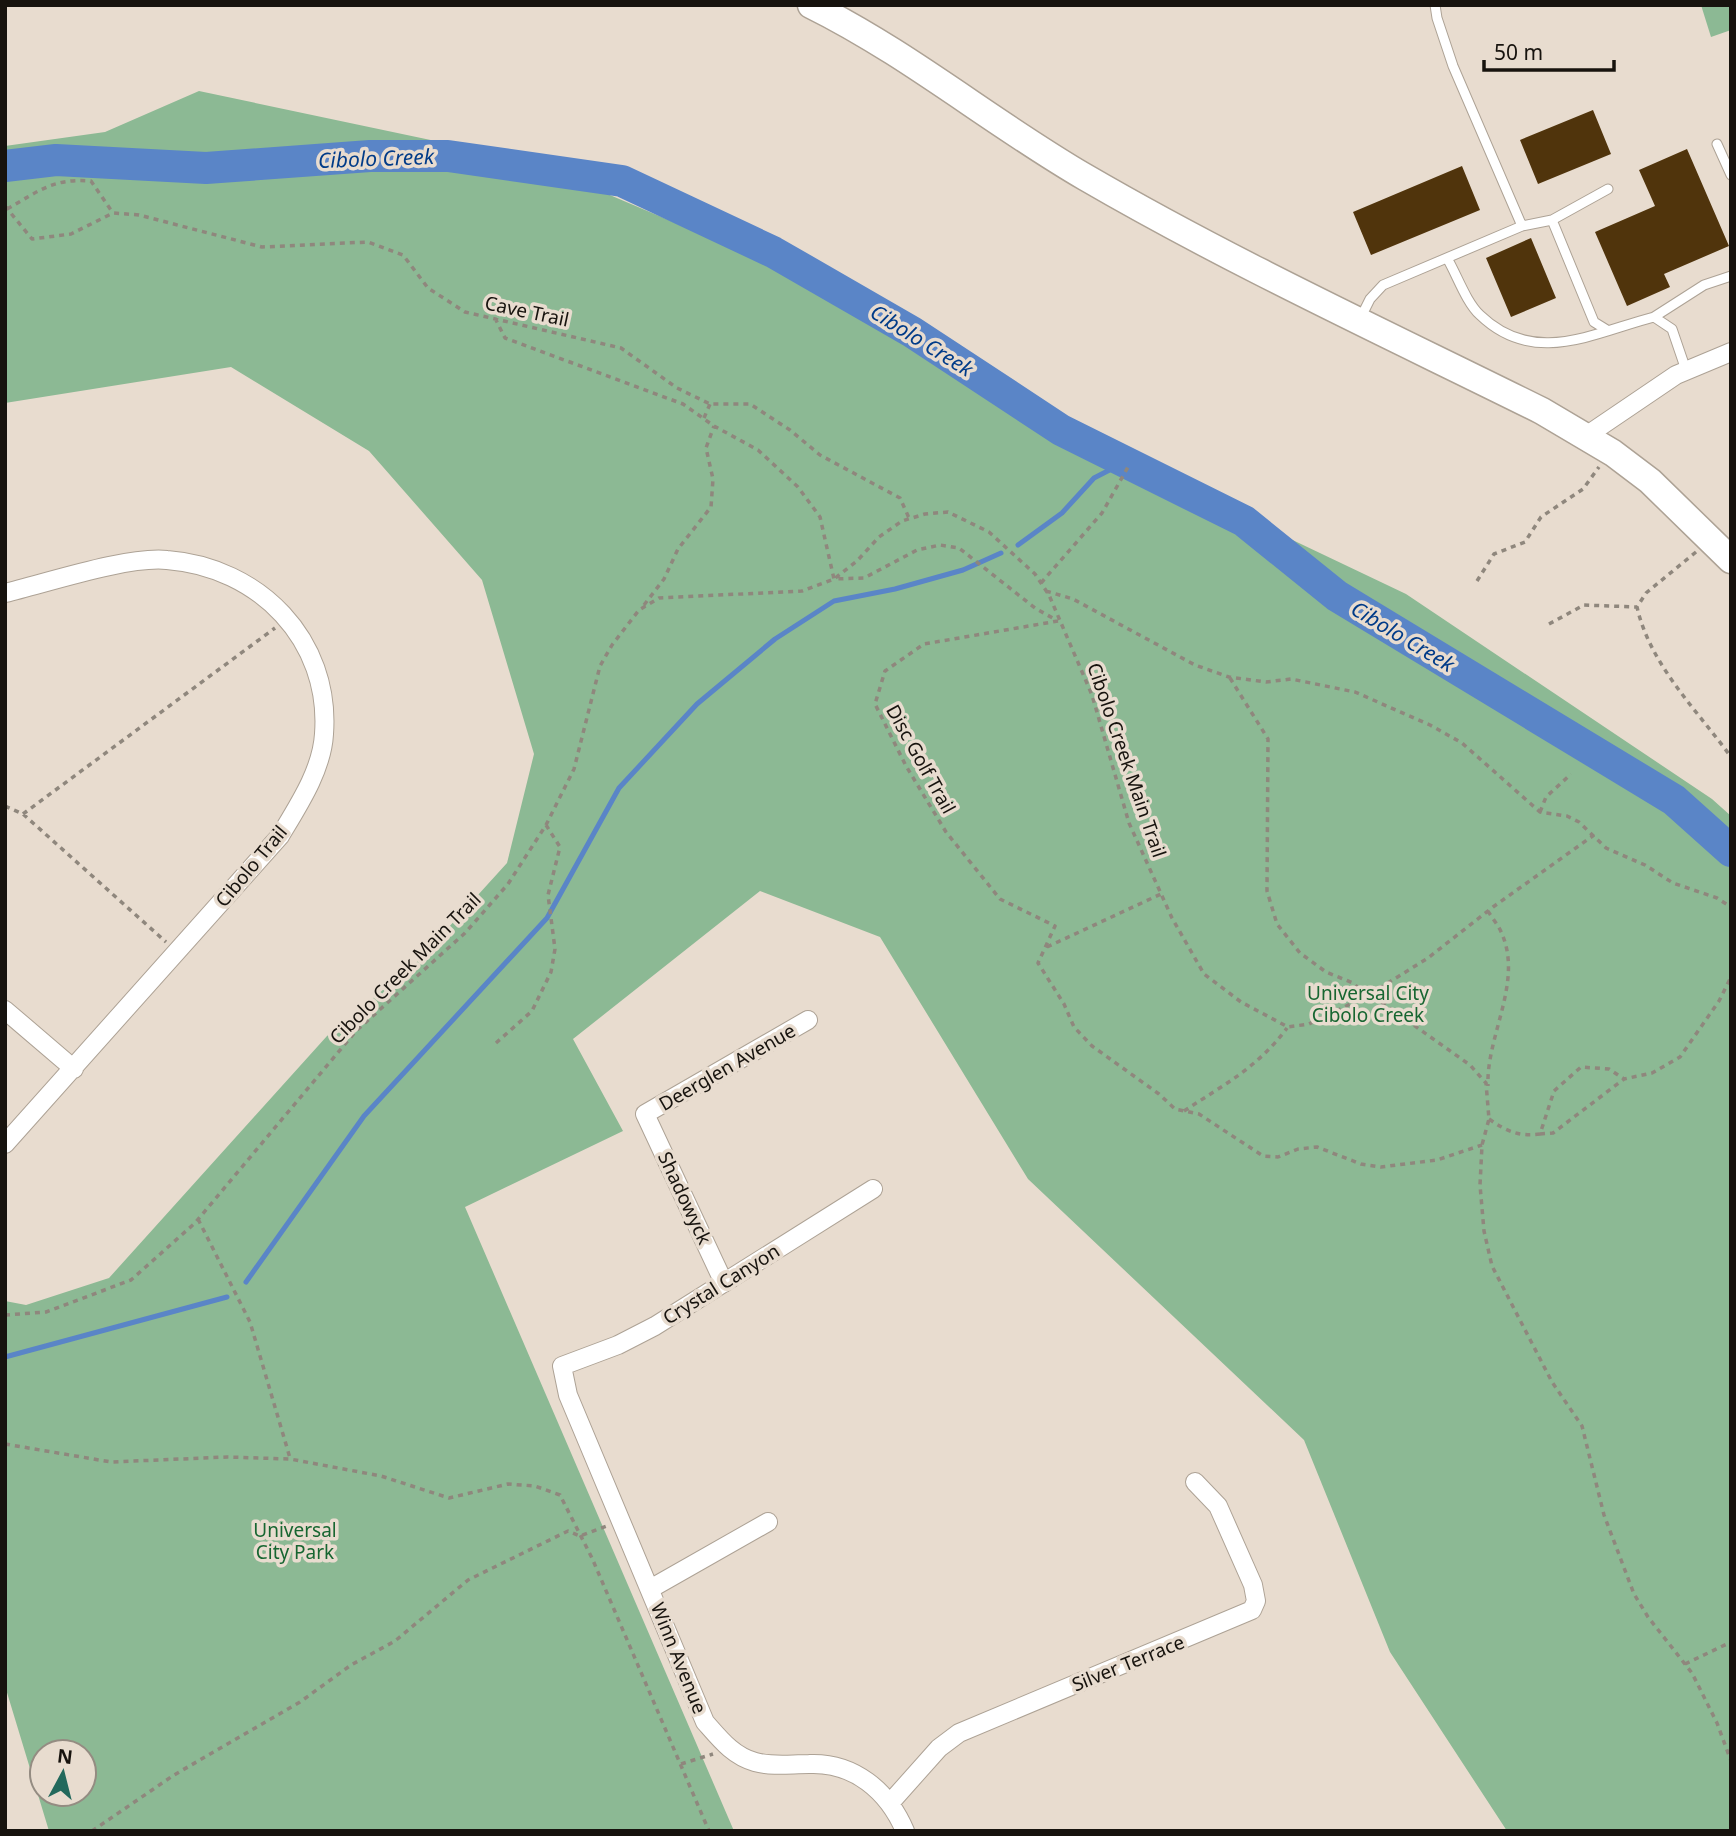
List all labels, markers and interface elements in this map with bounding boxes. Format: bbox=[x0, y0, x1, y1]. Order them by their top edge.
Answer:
scale bar bbox=[1484, 28, 1614, 72]
text: 50 m bbox=[1494, 38, 1543, 66]
water label: Cibolo Creek bbox=[318, 142, 436, 174]
street label: Cave Trail bbox=[482, 289, 572, 333]
water label: Cibolo Creek bbox=[865, 297, 980, 383]
water label: Cibolo Creek bbox=[1346, 594, 1461, 679]
street label: Cibolo Creek Main Trail bbox=[1081, 659, 1173, 861]
street label: Disc Golf Trail bbox=[880, 700, 962, 818]
street label: Cibolo Trail bbox=[209, 820, 293, 912]
street label: Cibolo Creek Main Trail bbox=[324, 887, 486, 1049]
park label: Universal City Cibolo Creek bbox=[1307, 980, 1429, 1028]
street label: Deerglen Avenue bbox=[654, 1017, 800, 1117]
street label: Shadowyck bbox=[652, 1147, 718, 1249]
street label: Crystal Canyon bbox=[658, 1238, 784, 1330]
park label: Universal City Park bbox=[253, 1517, 337, 1565]
street label: Winn Avenue bbox=[645, 1599, 713, 1717]
street label: Silver Terrace bbox=[1068, 1629, 1188, 1697]
north arrow bbox=[28, 1738, 98, 1808]
text: N bbox=[56, 1742, 74, 1770]

